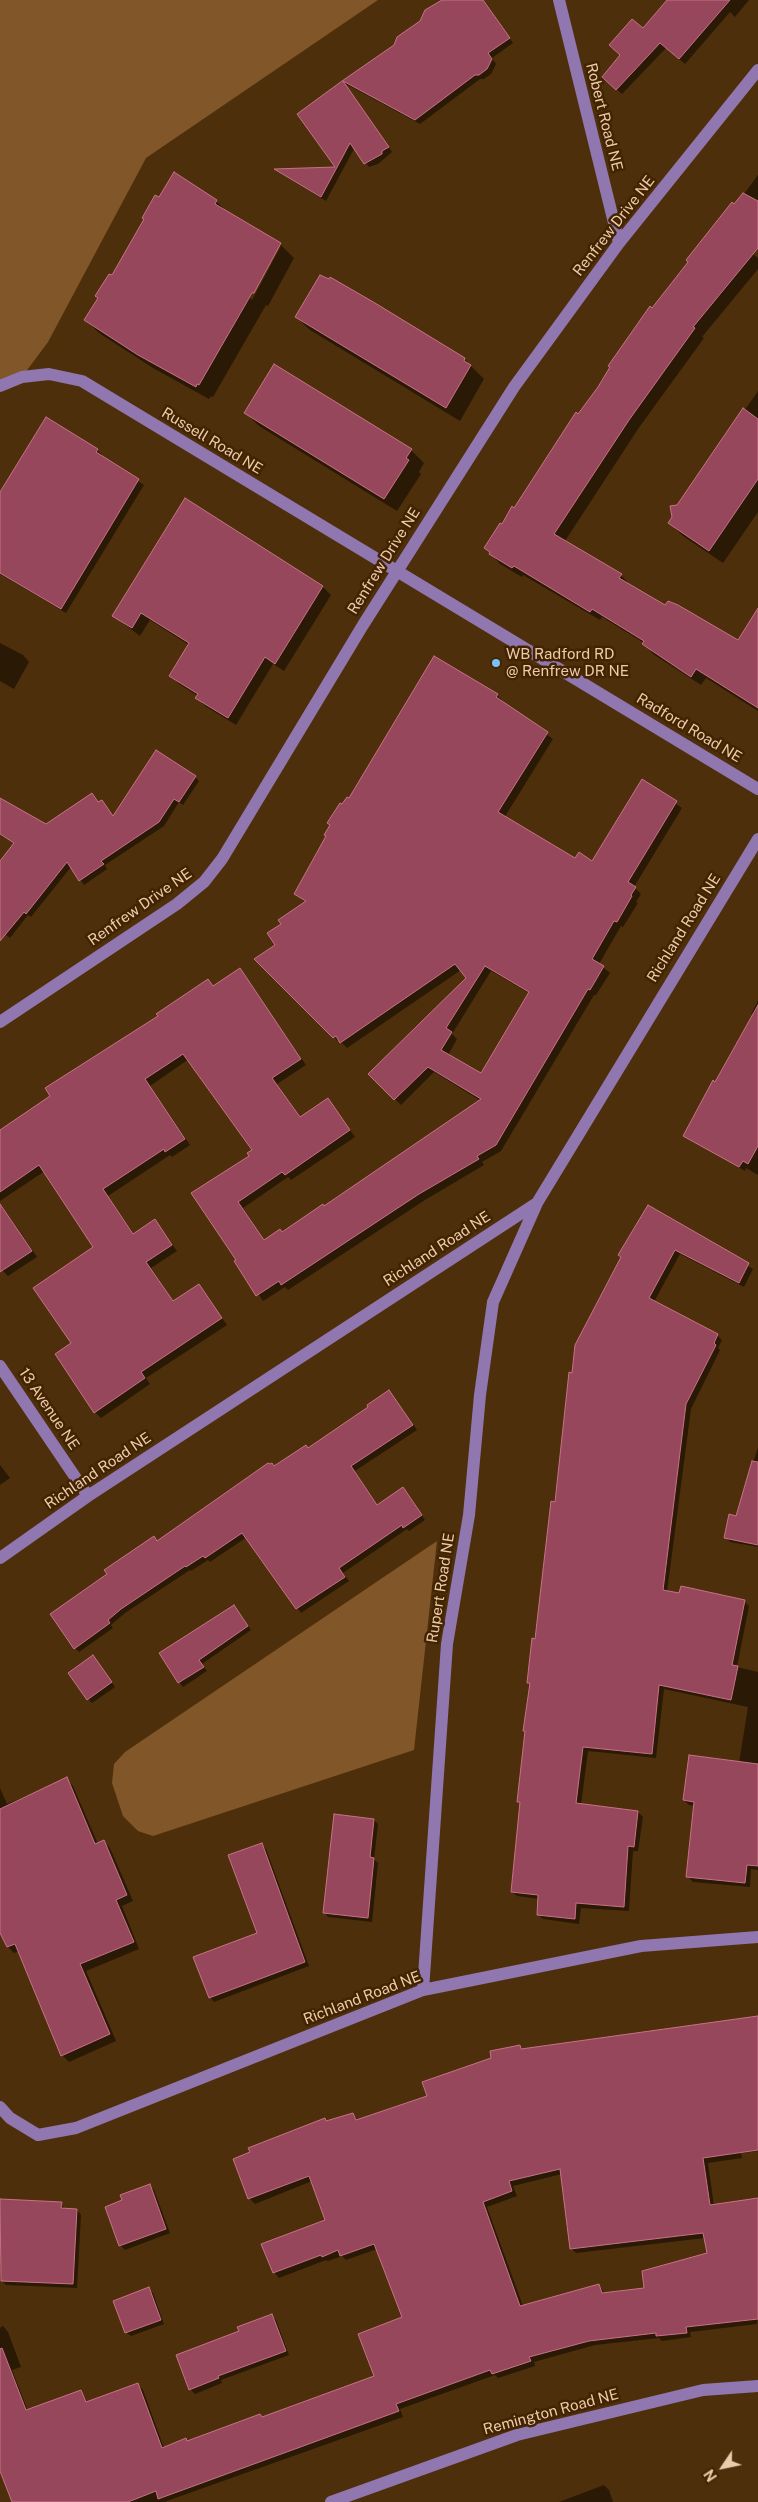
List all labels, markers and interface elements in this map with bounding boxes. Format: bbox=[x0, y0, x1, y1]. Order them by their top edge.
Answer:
street label: Robert Road NE bbox=[582, 61, 626, 173]
street label: Renfrew Drive NE bbox=[569, 172, 659, 280]
street label: Russell Road NE bbox=[158, 404, 266, 478]
street label: Renfrew Drive NE bbox=[344, 504, 424, 618]
place label: WB Radford RD @ Renfrew DR NE bbox=[506, 645, 629, 680]
marker: WB Radford RD @ Renfrew DR NE bbox=[490, 657, 502, 669]
street label: Radford Road NE bbox=[633, 689, 745, 767]
street label: Renfrew Drive NE bbox=[85, 865, 195, 949]
street label: Richland Road NE bbox=[643, 871, 725, 985]
street label: Richland Road NE bbox=[380, 1208, 494, 1290]
street label: 13 Avenue NE bbox=[15, 1365, 83, 1453]
street label: Richland Road NE bbox=[41, 1429, 155, 1513]
street label: Rupert Road NE bbox=[423, 1532, 459, 1644]
street label: Richland Road NE bbox=[301, 1967, 423, 2029]
street label: Remington Road NE bbox=[481, 2385, 621, 2439]
north arrow bbox=[698, 2442, 748, 2492]
text: N bbox=[701, 2466, 720, 2484]

